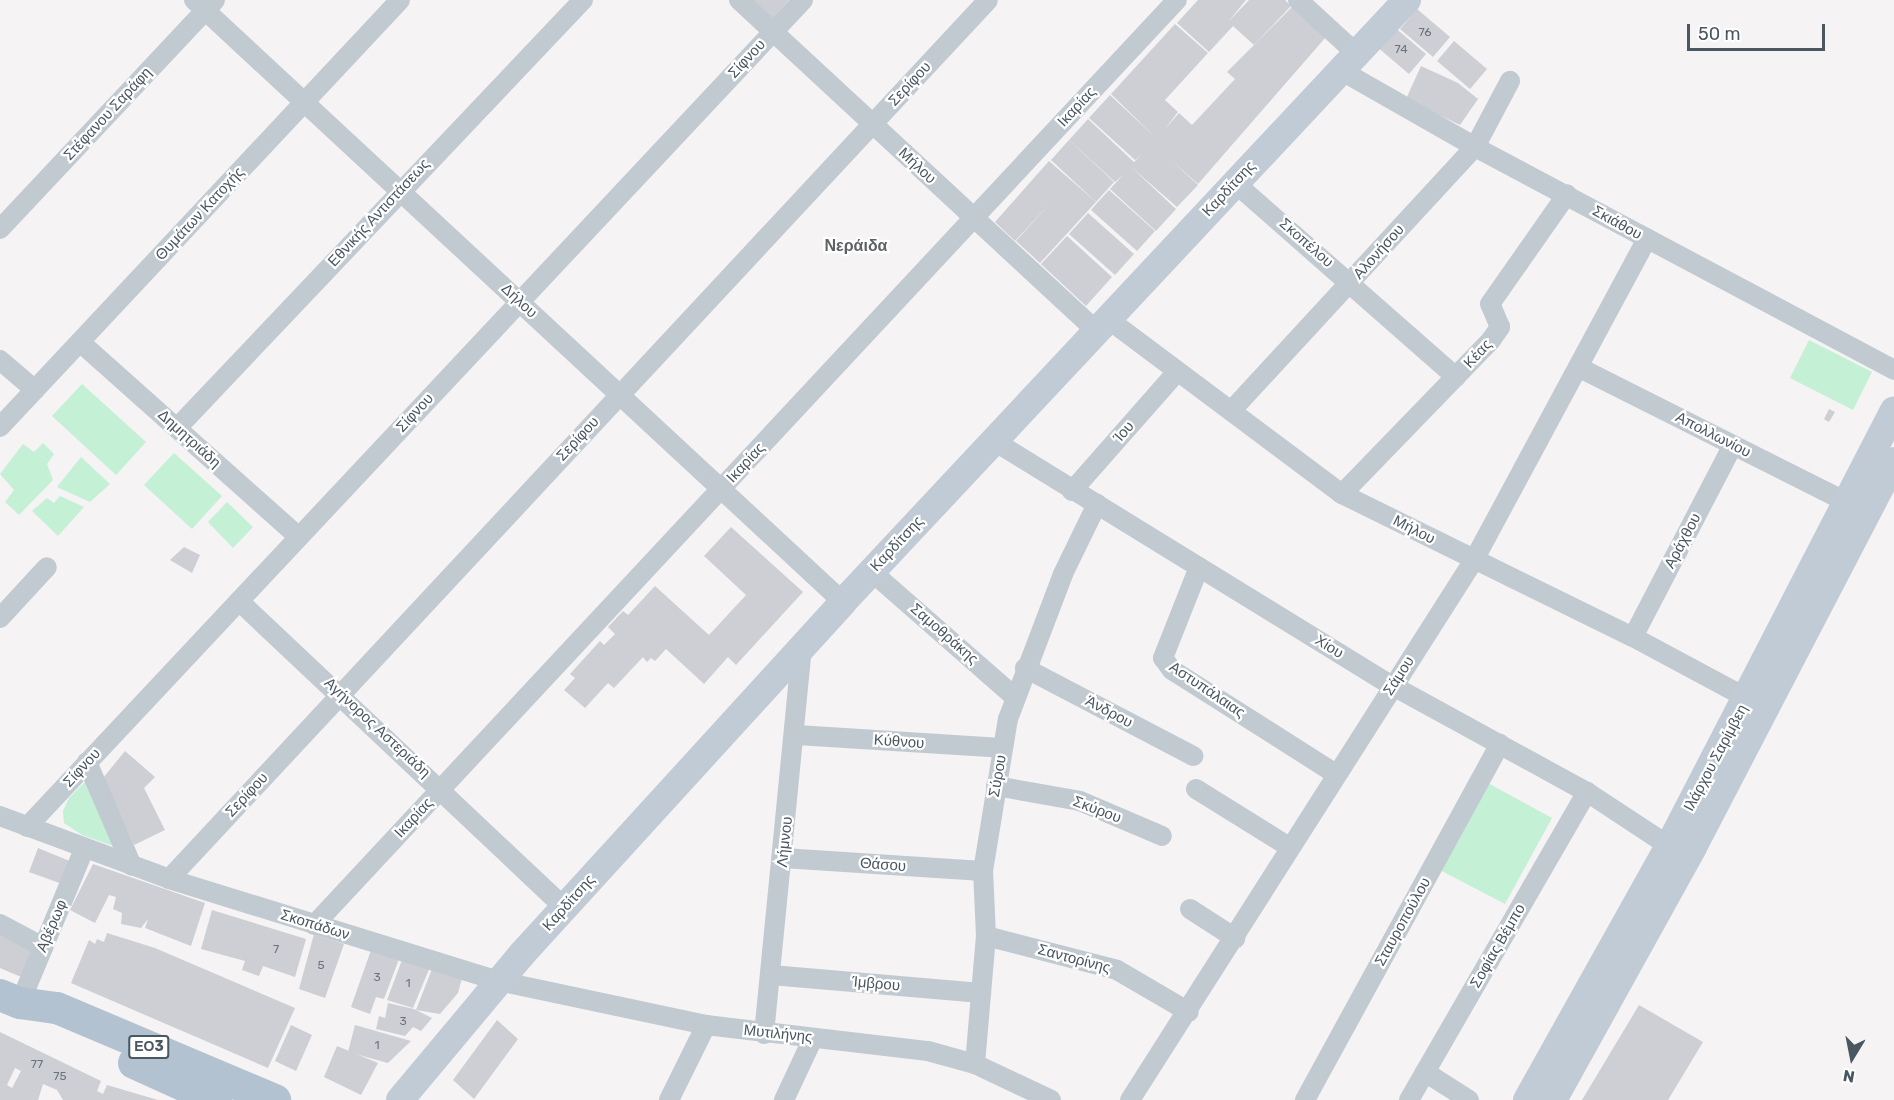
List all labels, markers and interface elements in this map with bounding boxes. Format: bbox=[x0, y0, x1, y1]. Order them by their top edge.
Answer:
scale bar bbox=[1690, 12, 1828, 50]
text: 50 m bbox=[1698, 23, 1741, 45]
house number: 76 bbox=[1418, 26, 1432, 40]
street label: Σίφνου bbox=[725, 36, 769, 82]
house number: 74 bbox=[1394, 43, 1408, 57]
street label: Σερίφου bbox=[885, 58, 935, 110]
street label: Στέφανου Σαράφη bbox=[60, 64, 156, 164]
street label: Ικαρίας bbox=[1054, 83, 1100, 131]
street label: Μήλου bbox=[895, 144, 939, 188]
street label: Εθνικής Αντιστάσεως bbox=[324, 155, 434, 271]
street label: Καρδίτσης bbox=[1199, 158, 1259, 220]
street label: Θυμάτων Κατοχής bbox=[152, 163, 248, 265]
street label: Σκιάθου bbox=[1589, 202, 1645, 244]
street label: Σκοπέλου bbox=[1275, 215, 1337, 271]
street label: Αλονήσου bbox=[1350, 221, 1408, 283]
district label: Νεράιδα bbox=[825, 236, 887, 256]
street label: Δήλου bbox=[497, 280, 541, 322]
street label: Κέας bbox=[1460, 336, 1496, 372]
street label: Σίφνου bbox=[393, 390, 437, 436]
street label: Δημητριάδη bbox=[154, 406, 224, 472]
street label: Απολλωνίου bbox=[1672, 408, 1754, 462]
street label: Σερίφου bbox=[553, 413, 603, 465]
street label: Ίου bbox=[1110, 418, 1138, 446]
street label: Ικαρίας bbox=[723, 439, 769, 487]
street label: Αράχθου bbox=[1661, 510, 1705, 572]
street label: Μήλου bbox=[1390, 512, 1438, 548]
street label: Καρδίτσης bbox=[867, 513, 927, 575]
street label: Σαμοθράκης bbox=[907, 600, 981, 668]
street label: Χίου bbox=[1312, 631, 1346, 663]
street label: Σάμου bbox=[1380, 653, 1418, 699]
street label: Αστυπάλαιας bbox=[1166, 658, 1248, 722]
street label: Αγήνορος Αστεριάδη bbox=[320, 674, 434, 782]
street label: Άνδρου bbox=[1082, 692, 1136, 732]
street label: Ιλάρχου Σαρίμβεη bbox=[1680, 701, 1752, 815]
street label: Κύθνου bbox=[873, 731, 925, 753]
street label: Σίφνου bbox=[60, 745, 104, 791]
street label: Σύρου bbox=[985, 753, 1011, 799]
street label: Σερίφου bbox=[222, 769, 272, 821]
street label: Σκύρου bbox=[1070, 793, 1124, 827]
street label: Ικαρίας bbox=[391, 794, 437, 842]
street label: Λήμνου bbox=[773, 816, 797, 868]
street label: Θάσου bbox=[859, 854, 907, 876]
street label: Καρδίτσης bbox=[539, 871, 599, 935]
street label: Σταυροπούλου bbox=[1371, 875, 1435, 969]
street label: Αβέρωφ bbox=[33, 897, 71, 955]
street label: Σοφίας Βέμπο bbox=[1467, 901, 1529, 991]
street label: Σκοπάδων bbox=[278, 906, 352, 944]
street label: Σαντορίνης bbox=[1036, 941, 1112, 977]
house number: 7 bbox=[273, 943, 279, 957]
house number: 5 bbox=[317, 959, 325, 973]
house number: 3 bbox=[373, 971, 381, 985]
street label: Ίμβρου bbox=[851, 973, 901, 995]
house number: 1 bbox=[405, 977, 411, 991]
house number: 3 bbox=[399, 1015, 407, 1029]
street label: Μυτιλήνης bbox=[743, 1021, 813, 1047]
north arrow bbox=[1822, 1028, 1882, 1088]
road number: ΕΟ3 bbox=[128, 1036, 170, 1058]
house number: 1 bbox=[374, 1039, 380, 1053]
house number: 77 bbox=[31, 1058, 43, 1072]
text: N bbox=[1841, 1066, 1856, 1087]
house number: 75 bbox=[53, 1070, 67, 1084]

